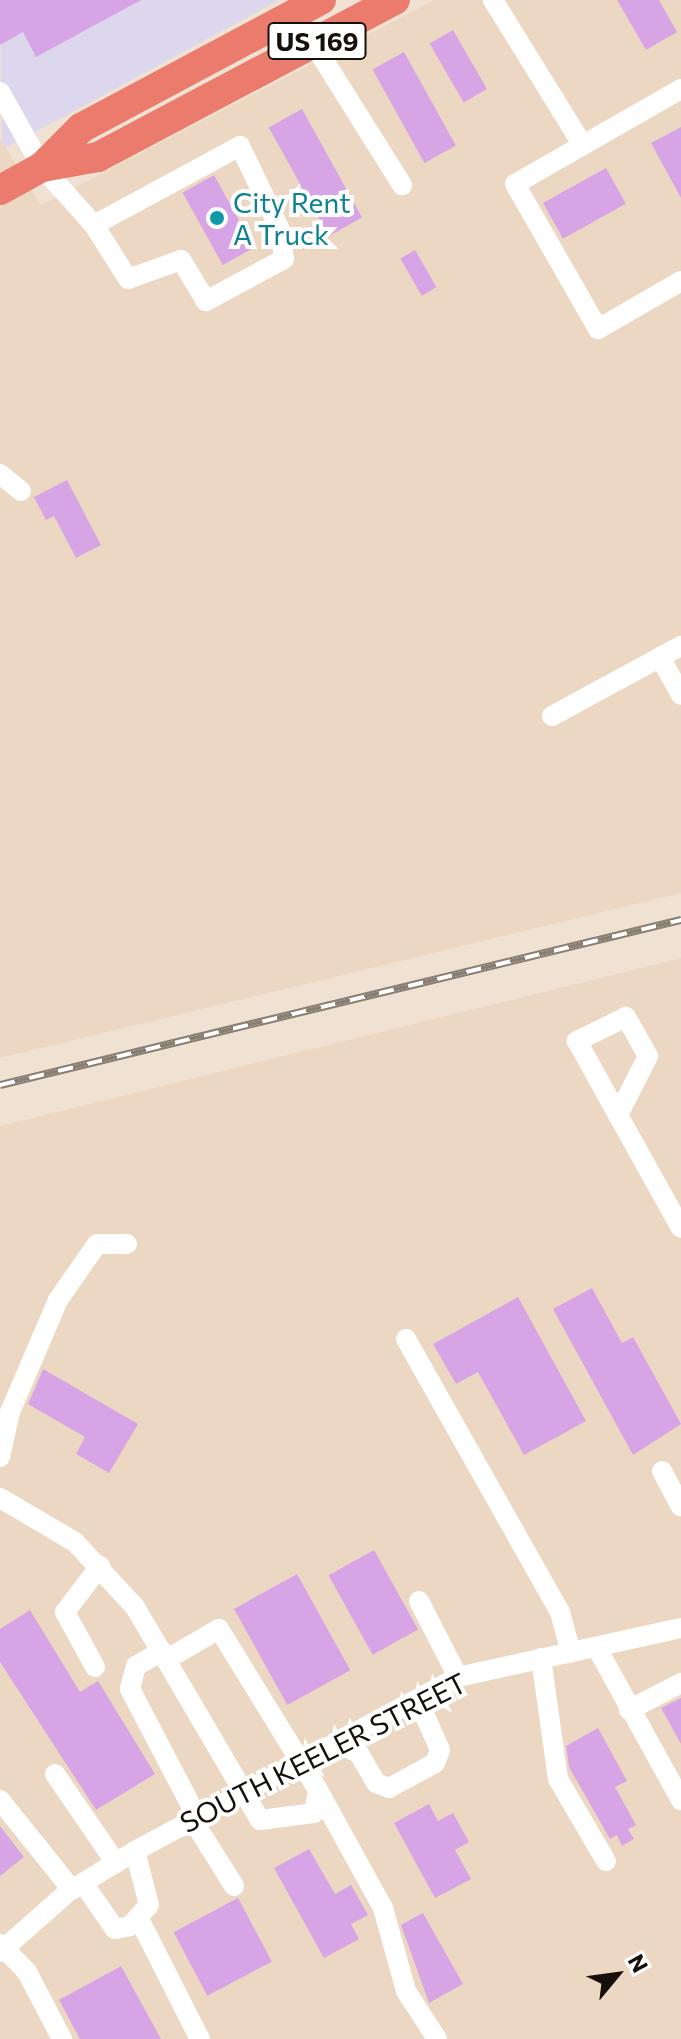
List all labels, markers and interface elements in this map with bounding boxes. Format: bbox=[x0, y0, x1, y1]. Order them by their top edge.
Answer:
road number: US 169 bbox=[267, 19, 367, 63]
place label: City Rent A Truck bbox=[233, 185, 351, 251]
marker: City Rent A Truck bbox=[208, 209, 226, 227]
street label: SOUTH KEELER STREET bbox=[174, 1665, 472, 1839]
north arrow bbox=[577, 1935, 657, 2015]
text: N bbox=[623, 1949, 654, 1977]

